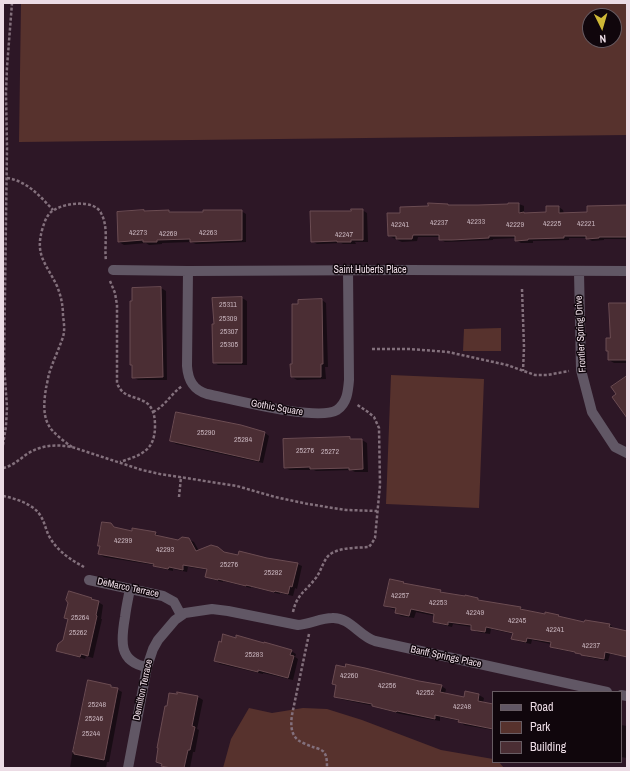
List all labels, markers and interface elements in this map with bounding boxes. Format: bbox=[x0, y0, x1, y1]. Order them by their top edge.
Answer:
north arrow bbox=[582, 8, 622, 48]
text: N bbox=[599, 32, 607, 46]
house number: 42233 bbox=[467, 217, 485, 227]
house number: 42237 bbox=[430, 218, 448, 228]
house number: 42225 bbox=[543, 219, 561, 229]
house number: 42221 bbox=[577, 219, 595, 229]
house number: 42241 bbox=[391, 220, 409, 230]
house number: 42229 bbox=[506, 220, 524, 230]
house number: 42273 bbox=[129, 228, 147, 238]
house number: 42263 bbox=[199, 228, 217, 238]
house number: 42269 bbox=[159, 229, 177, 239]
house number: 42247 bbox=[335, 230, 353, 240]
street label: Saint Huberts Place bbox=[334, 264, 406, 276]
street label: Frontier Spring Drive bbox=[573, 295, 589, 373]
house number: 25311 bbox=[219, 300, 237, 310]
house number: 25309 bbox=[219, 314, 237, 324]
house number: 25307 bbox=[220, 327, 238, 337]
house number: 25305 bbox=[220, 340, 238, 350]
street label: Gothic Square bbox=[250, 397, 304, 419]
house number: 25290 bbox=[197, 428, 215, 438]
house number: 25284 bbox=[234, 435, 252, 445]
house number: 25276 bbox=[296, 446, 314, 456]
house number: 25272 bbox=[321, 447, 339, 457]
house number: 42299 bbox=[114, 536, 132, 546]
house number: 42293 bbox=[156, 545, 174, 555]
house number: 25276 bbox=[220, 560, 238, 570]
house number: 25282 bbox=[264, 568, 282, 578]
street label: DeMarco Terrace bbox=[96, 576, 160, 600]
house number: 42257 bbox=[391, 591, 409, 601]
house number: 42253 bbox=[429, 598, 447, 608]
house number: 42249 bbox=[466, 608, 484, 618]
house number: 25264 bbox=[71, 613, 89, 623]
house number: 42245 bbox=[508, 616, 526, 626]
house number: 42241 bbox=[546, 625, 564, 635]
house number: 25262 bbox=[69, 628, 87, 638]
house number: 42237 bbox=[582, 641, 600, 651]
street label: Banff Springs Place bbox=[409, 644, 483, 670]
house number: 25283 bbox=[245, 650, 263, 660]
street label: Demilton Terrace bbox=[131, 658, 155, 722]
house number: 42260 bbox=[340, 671, 358, 681]
house number: 42256 bbox=[378, 681, 396, 691]
house number: 42252 bbox=[416, 688, 434, 698]
legend bbox=[492, 691, 622, 763]
text: Road bbox=[530, 699, 554, 715]
house number: 25248 bbox=[88, 700, 106, 710]
house number: 42248 bbox=[453, 702, 471, 712]
house number: 25246 bbox=[85, 714, 103, 724]
text: Park bbox=[530, 719, 550, 735]
house number: 25244 bbox=[82, 729, 100, 739]
text: Building bbox=[530, 739, 566, 755]

